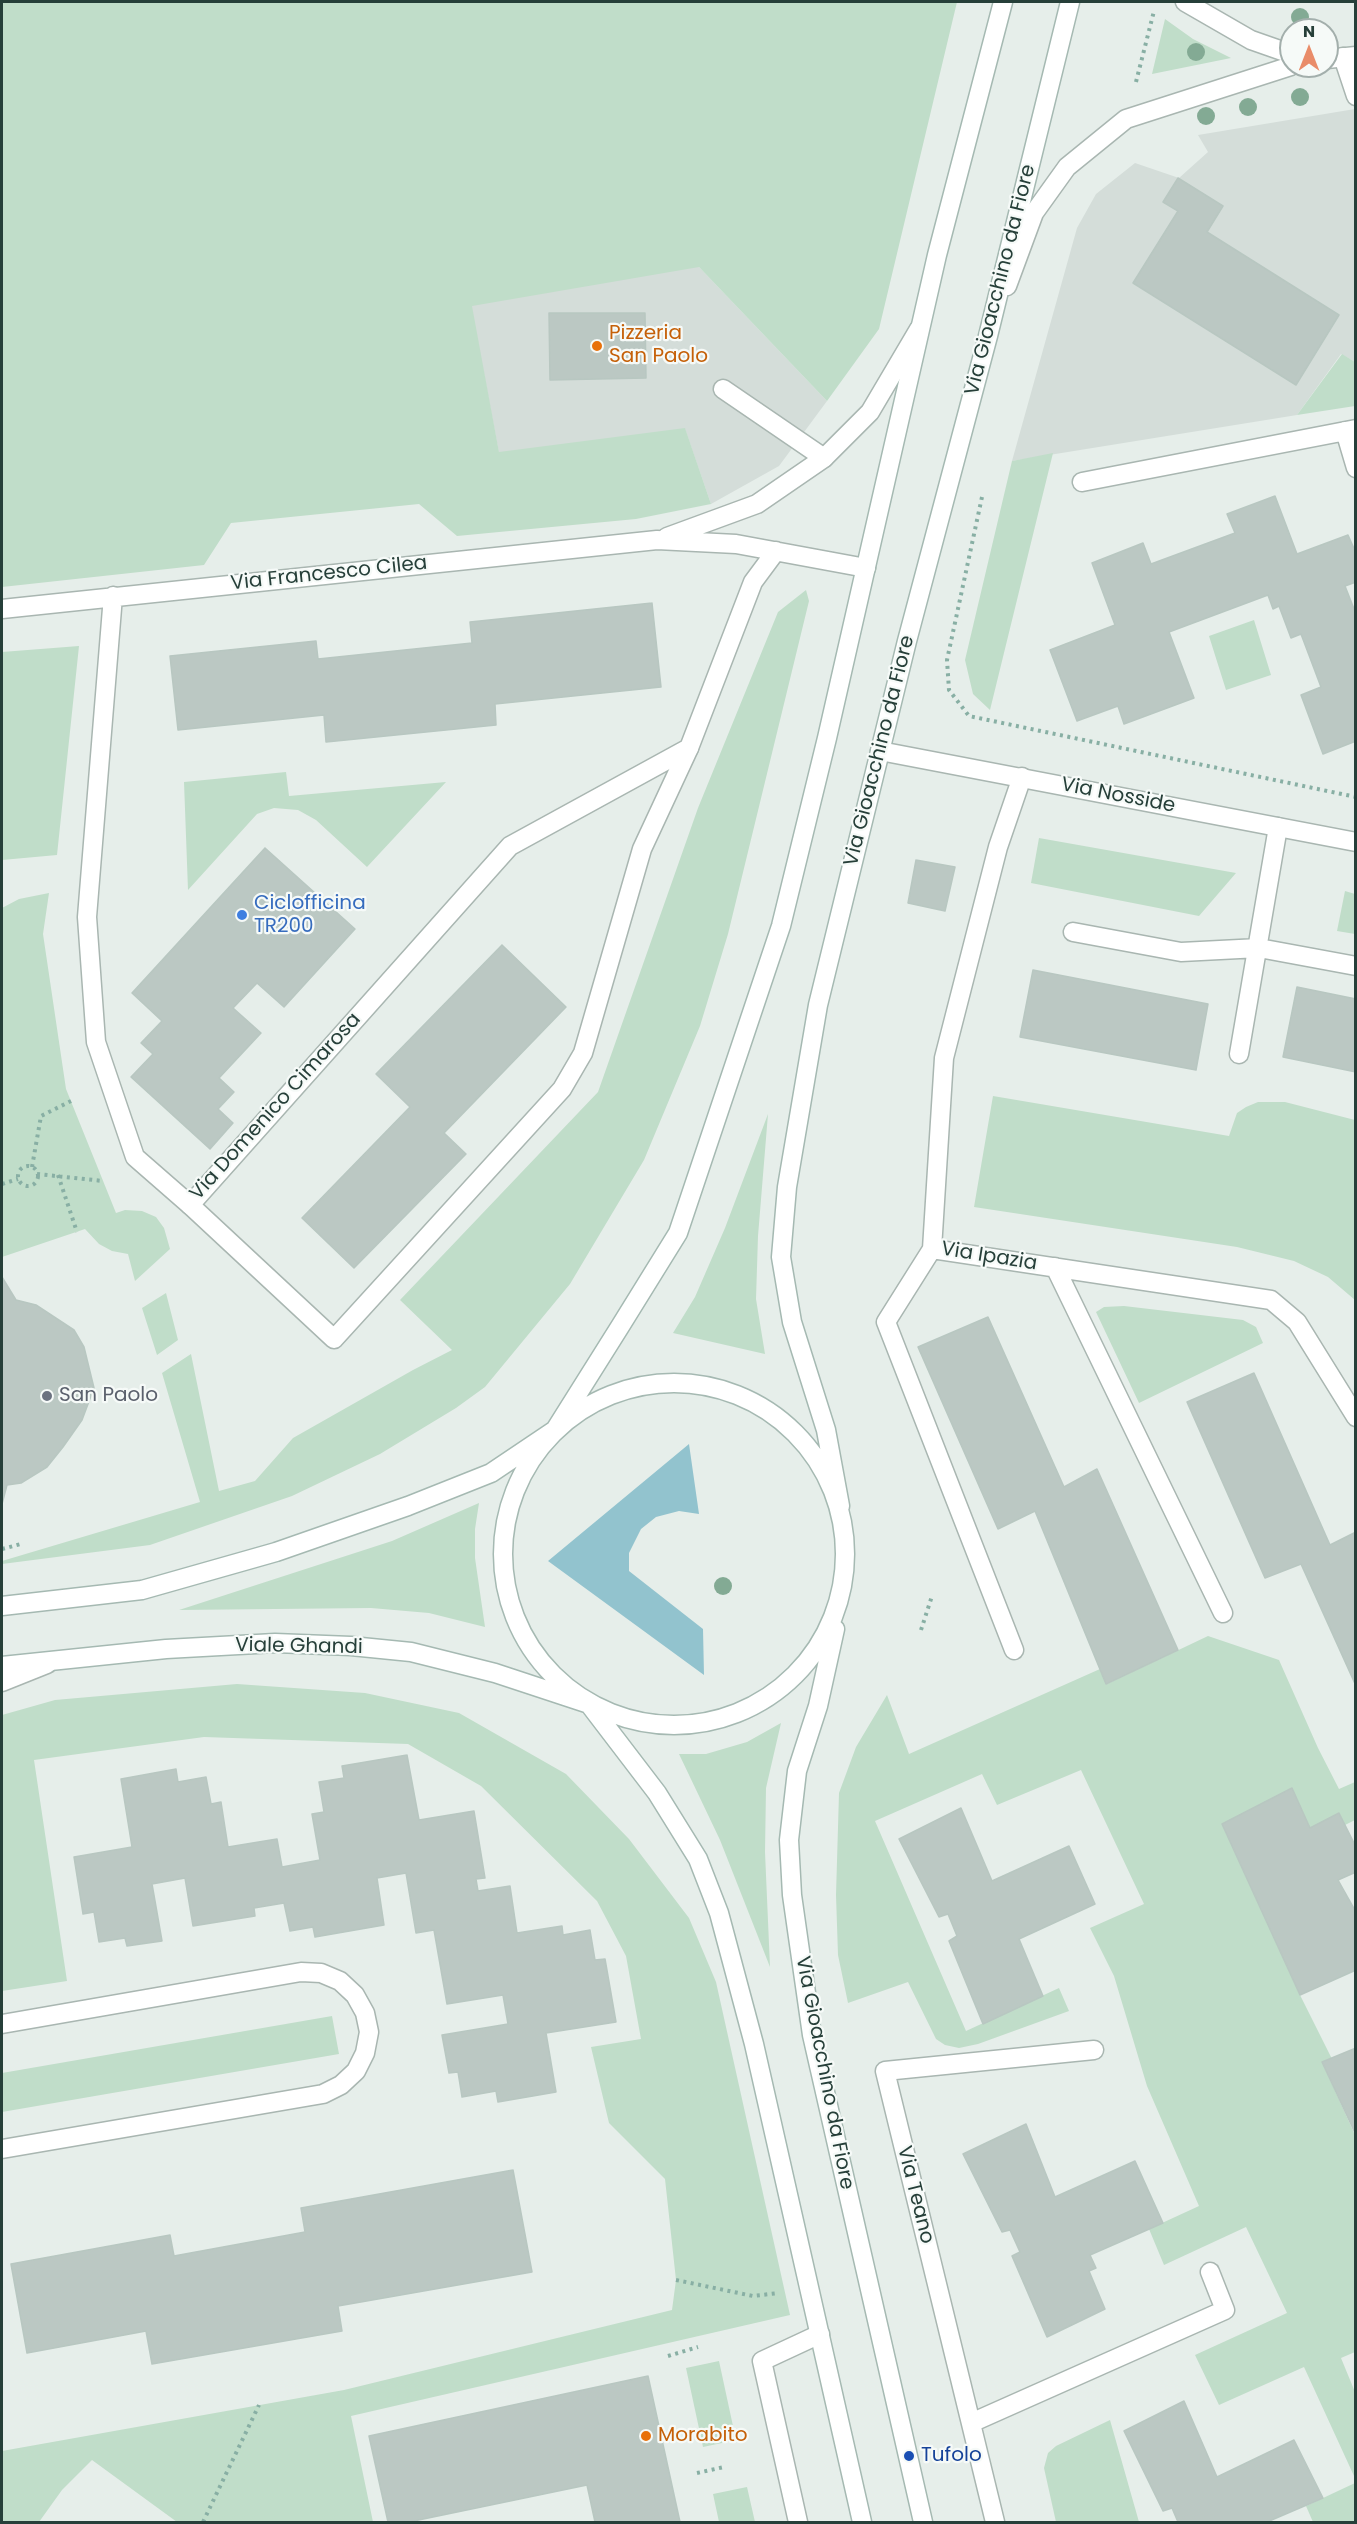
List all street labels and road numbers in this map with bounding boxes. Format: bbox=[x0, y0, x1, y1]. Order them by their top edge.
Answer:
street label: Via Gioacchino da Fiore bbox=[961, 162, 1041, 398]
street label: Via Francesco Cilea bbox=[229, 552, 429, 596]
street label: Via Gioacchino da Fiore bbox=[840, 633, 920, 869]
street label: Via Nosside bbox=[1059, 773, 1177, 819]
street label: Via Domenico Cimarosa bbox=[185, 1008, 367, 1206]
street label: Via Ipazia bbox=[939, 1238, 1039, 1276]
street label: Viale Ghandi bbox=[235, 1634, 363, 1660]
street label: Via Gioacchino da Fiore bbox=[790, 1954, 858, 2192]
street label: Via Teano bbox=[891, 2144, 939, 2246]

